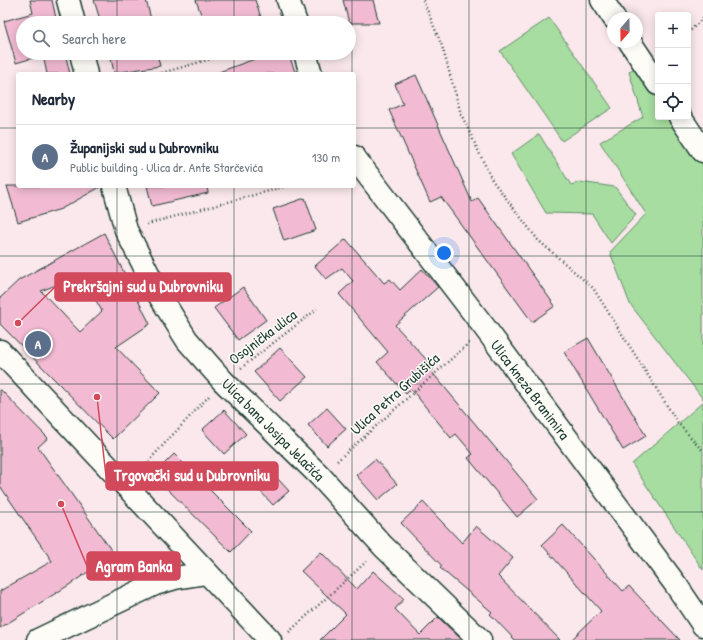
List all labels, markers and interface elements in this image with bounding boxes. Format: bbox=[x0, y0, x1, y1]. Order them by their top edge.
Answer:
north arrow bbox=[607, 12, 643, 48]
map controls bbox=[655, 12, 691, 120]
button: + bbox=[655, 12, 691, 48]
search box bbox=[16, 16, 356, 60]
icon: search bbox=[30, 27, 52, 49]
text: Search here bbox=[62, 28, 126, 49]
button: − bbox=[655, 48, 691, 84]
button: locate bbox=[655, 84, 691, 120]
text: Nearby bbox=[32, 87, 75, 110]
text: Županijski sud u Dubrovniku bbox=[70, 137, 218, 158]
text: A bbox=[42, 148, 48, 166]
text: 130 m bbox=[312, 148, 340, 166]
text: Public building · Ulica dr. Ante Starčevića bbox=[70, 158, 263, 176]
your location bbox=[434, 243, 454, 263]
callout: Prekršajni sud u Dubrovniku bbox=[55, 273, 231, 301]
text: Prekršajni sud u Dubrovniku bbox=[63, 275, 223, 297]
street label: Osojnička ulica bbox=[224, 304, 301, 369]
pin: A bbox=[25, 329, 51, 359]
street label: Ulica kneza Branimira bbox=[486, 335, 575, 444]
street label: Ulica Petra Grubišića bbox=[345, 348, 444, 439]
street label: Ulica bana Josipa Jelačića bbox=[217, 374, 330, 486]
callout: Trgovački sud u Dubrovniku bbox=[106, 462, 278, 490]
text: Trgovački sud u Dubrovniku bbox=[113, 464, 271, 487]
callout: Agram Banka bbox=[87, 552, 180, 580]
text: Agram Banka bbox=[96, 555, 173, 578]

